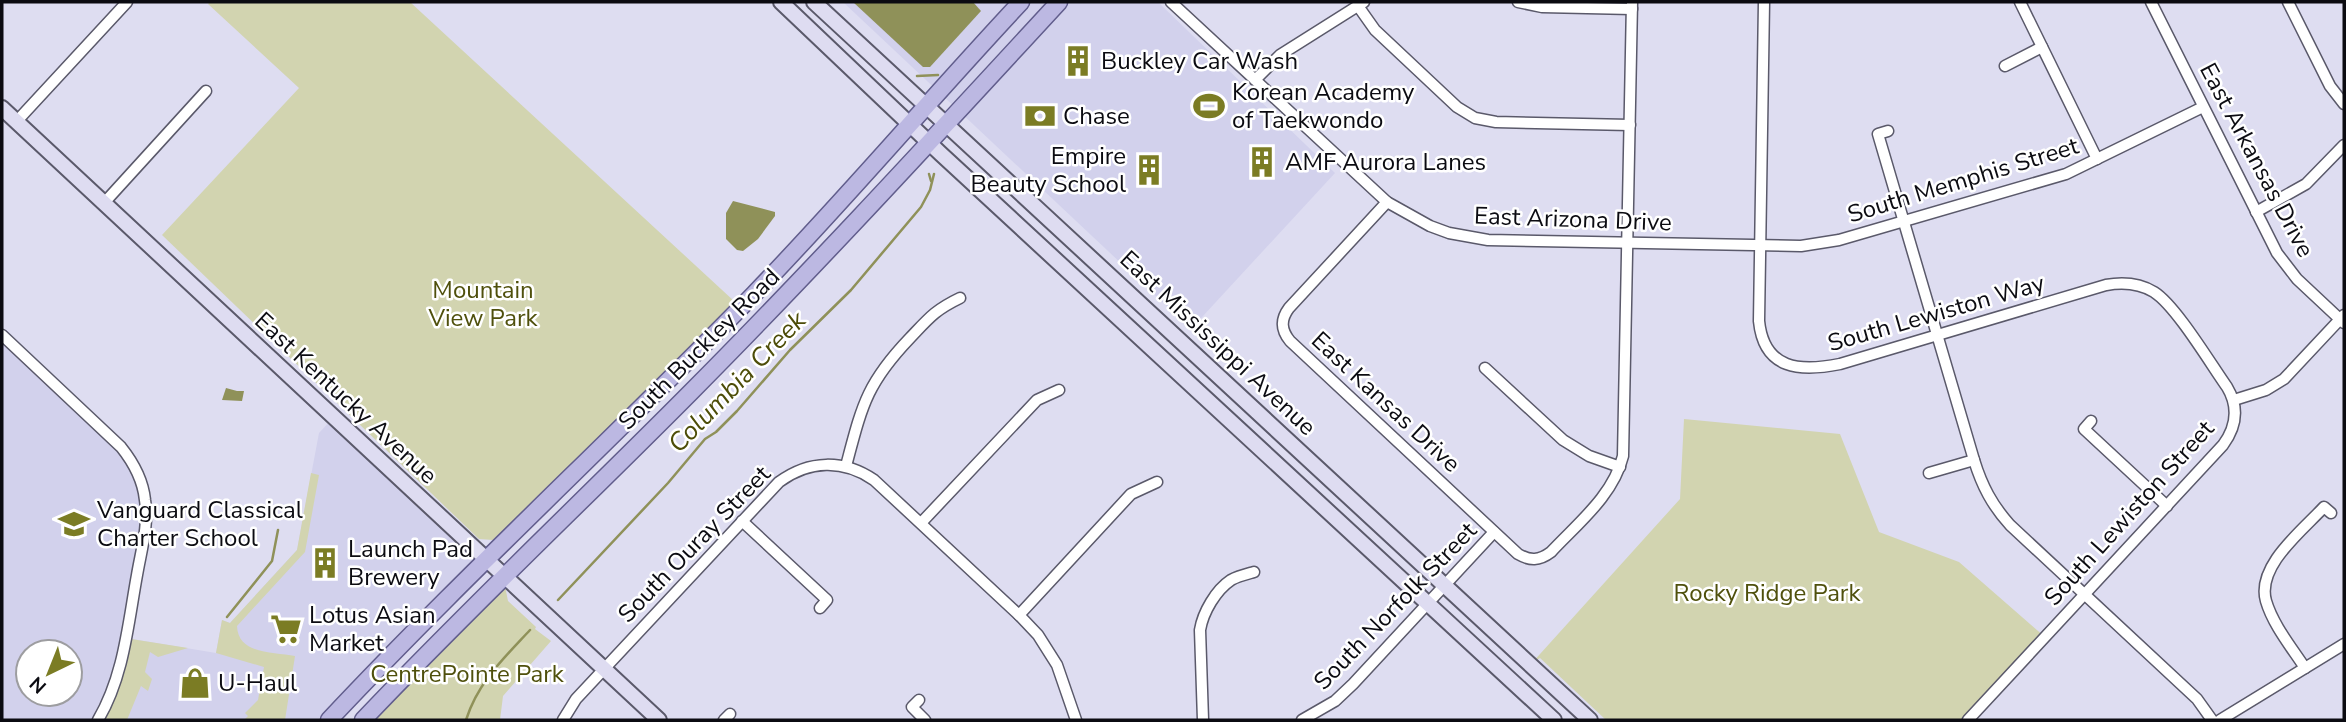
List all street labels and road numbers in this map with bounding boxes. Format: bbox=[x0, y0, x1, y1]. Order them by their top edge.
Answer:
street label: East Arkansas Drive bbox=[2192, 57, 2322, 263]
street label: South Memphis Street bbox=[1844, 129, 2083, 230]
street label: East Arizona Drive bbox=[1474, 200, 1672, 238]
street label: East Mississippi Avenue bbox=[1113, 244, 1323, 442]
street label: South Buckley Road bbox=[611, 261, 787, 437]
street label: South Lewiston Way bbox=[1824, 267, 2049, 359]
street label: East Kentucky Avenue bbox=[248, 305, 444, 491]
street label: East Kansas Drive bbox=[1305, 325, 1467, 479]
street label: South Lewiston Street bbox=[2037, 413, 2221, 613]
street label: South Ouray Street bbox=[611, 458, 778, 629]
street label: South Norfolk Street bbox=[1306, 515, 1484, 697]

